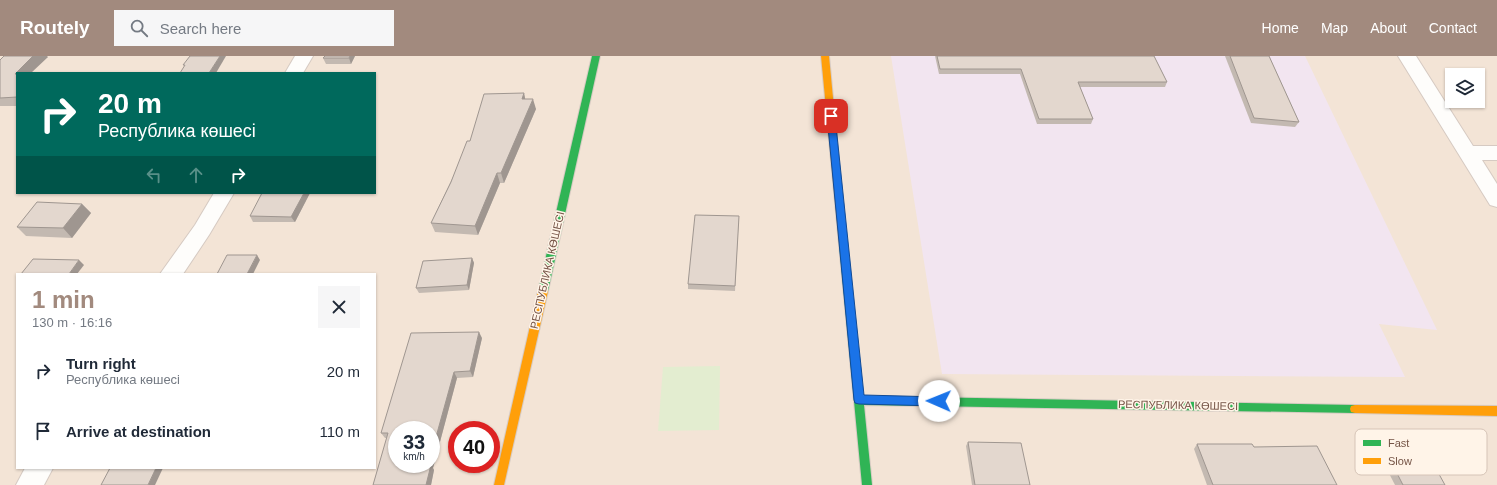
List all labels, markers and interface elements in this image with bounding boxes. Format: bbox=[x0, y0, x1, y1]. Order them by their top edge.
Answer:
search box bbox=[114, 10, 394, 46]
text: Routely bbox=[20, 17, 90, 38]
icon: search bbox=[128, 17, 150, 39]
text: Search here bbox=[160, 20, 241, 37]
text: Home bbox=[1262, 20, 1299, 36]
text: Map bbox=[1321, 20, 1348, 36]
text: About bbox=[1370, 20, 1407, 36]
text: Contact bbox=[1429, 20, 1477, 36]
map controls bbox=[1445, 68, 1485, 108]
button: layers bbox=[1445, 68, 1485, 108]
icon: right bbox=[32, 88, 84, 140]
text: 20 m bbox=[98, 88, 162, 119]
pin bbox=[814, 99, 848, 133]
icon: arrive bbox=[820, 105, 842, 127]
text: Республика көшесі bbox=[98, 121, 256, 141]
icon: left bbox=[143, 164, 165, 186]
icon: ahead bbox=[185, 164, 207, 186]
icon: right bbox=[227, 164, 249, 186]
street label: РЕСПУБЛИКА КӨШЕСІ bbox=[528, 210, 566, 330]
text: 1 min bbox=[32, 286, 95, 313]
button: close bbox=[318, 286, 360, 328]
text: 130 m · 16:16 bbox=[32, 315, 112, 330]
text: Turn right bbox=[66, 355, 136, 372]
icon: right bbox=[32, 360, 54, 382]
text: 20 m bbox=[327, 363, 360, 380]
text: Республика көшесі bbox=[66, 372, 180, 387]
position arrow bbox=[918, 380, 960, 422]
street label: РЕСПУБЛИКА КӨШЕСІ bbox=[1118, 398, 1238, 412]
icon: arrive bbox=[32, 420, 54, 442]
speed limit sign: 40 bbox=[448, 421, 500, 473]
text: Arrive at destination bbox=[66, 423, 211, 440]
text: 110 m bbox=[319, 423, 360, 440]
legend bbox=[1355, 429, 1487, 475]
text: 33 bbox=[403, 431, 425, 453]
text: Fast bbox=[1388, 437, 1409, 449]
text: km/h bbox=[403, 451, 425, 462]
text: Slow bbox=[1388, 455, 1412, 467]

